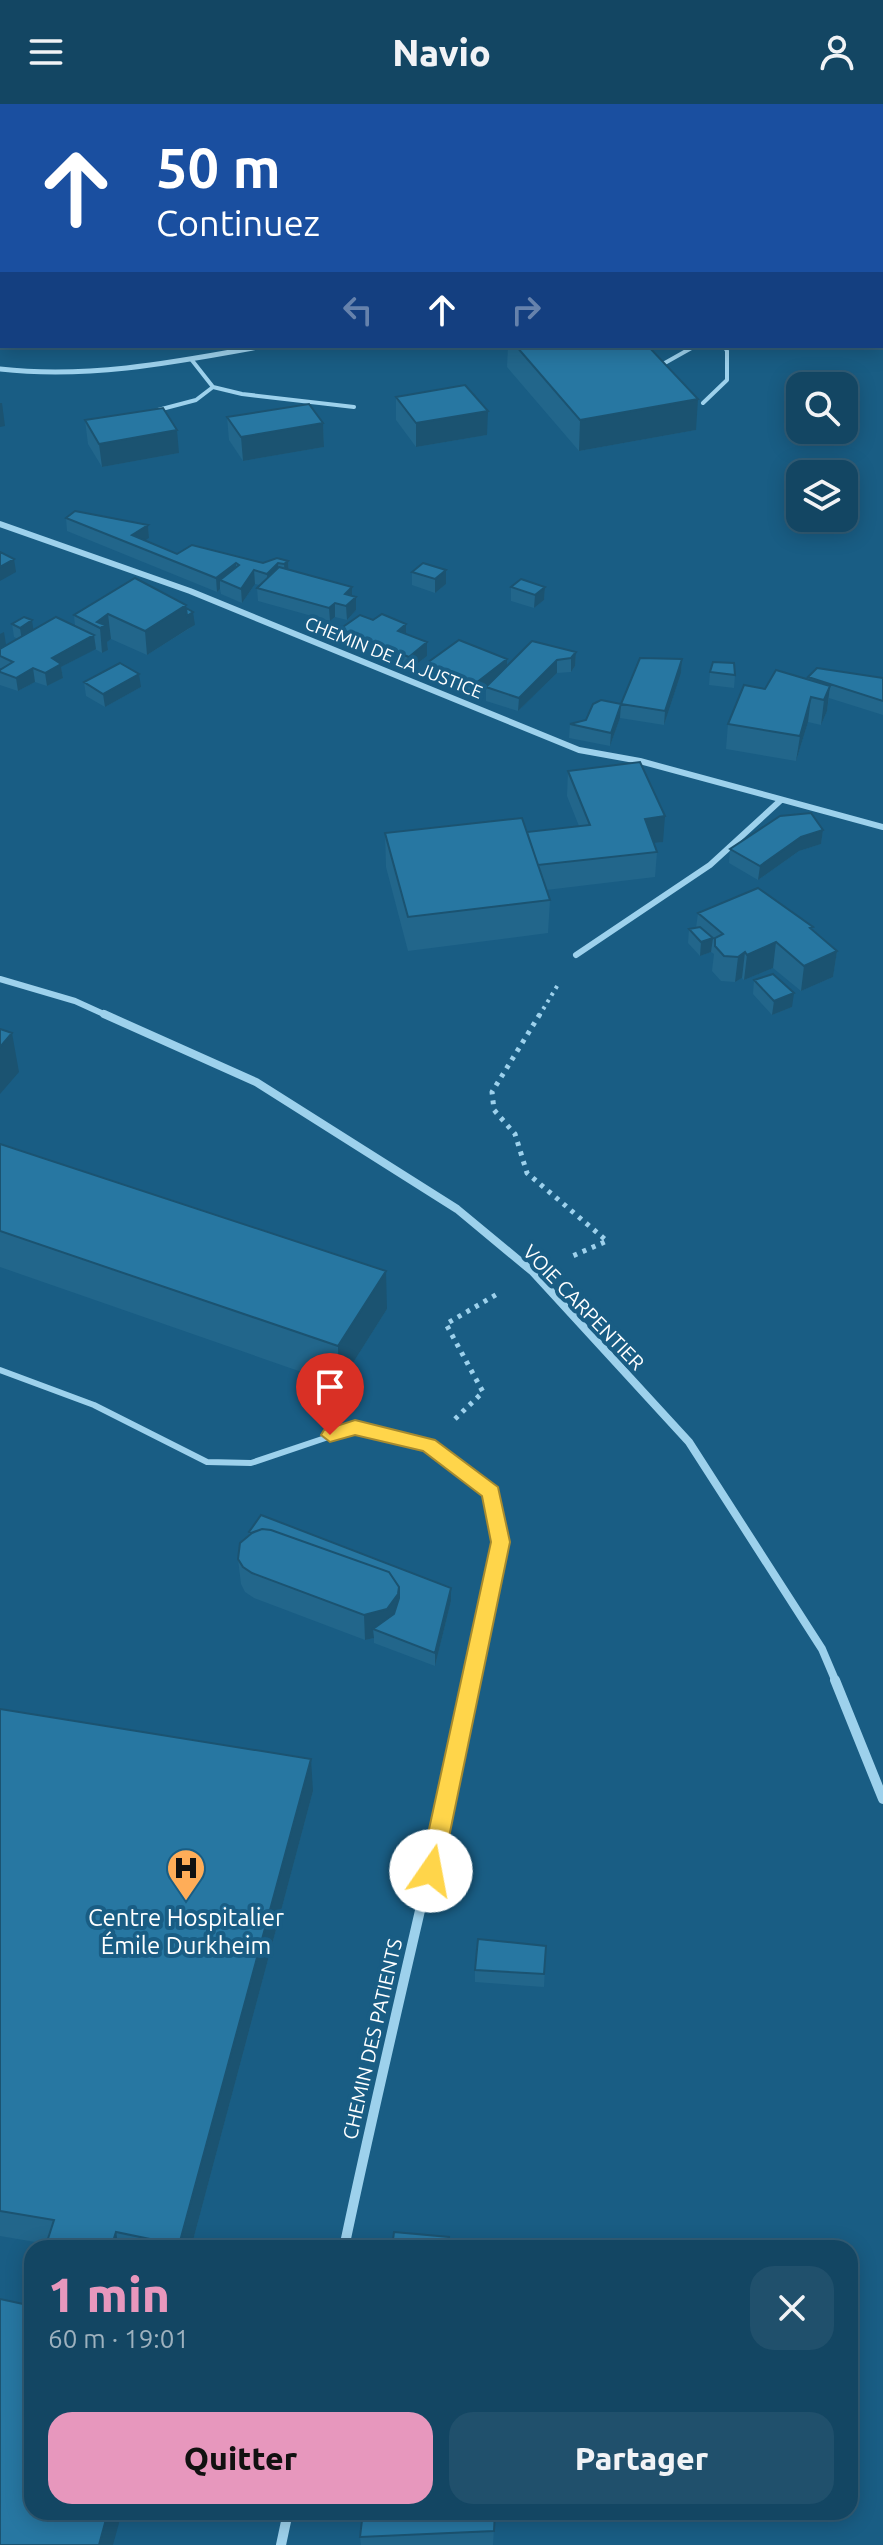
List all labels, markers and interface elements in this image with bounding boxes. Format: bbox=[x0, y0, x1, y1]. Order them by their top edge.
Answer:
icon: menu bbox=[24, 30, 68, 74]
icon: person bbox=[815, 30, 859, 74]
text: Navio bbox=[392, 32, 491, 73]
icon: ahead bbox=[24, 136, 128, 240]
text: 50 m bbox=[156, 136, 281, 199]
text: Continuez bbox=[156, 202, 320, 243]
icon: left bbox=[336, 288, 380, 332]
icon: ahead bbox=[420, 288, 464, 332]
icon: right bbox=[504, 288, 548, 332]
map controls bbox=[786, 372, 858, 532]
button: search bbox=[786, 372, 858, 444]
button: layers bbox=[786, 460, 858, 532]
street label: CHEMIN DE LA JUSTICE bbox=[302, 612, 486, 702]
street label: VOIE CARPENTIER bbox=[519, 1240, 649, 1374]
pin bbox=[296, 1353, 364, 1435]
icon: arrive bbox=[308, 1365, 352, 1409]
position arrow bbox=[389, 1829, 473, 1913]
hospital icon: Centre Hospitalier Émile Durkheim bbox=[165, 1847, 207, 1902]
place label: Centre Hospitalier Émile Durkheim bbox=[88, 1904, 284, 1959]
street label: CHEMIN DES PATIENTS bbox=[338, 1936, 406, 2142]
button: close bbox=[750, 2266, 834, 2350]
text: 1 min bbox=[48, 2267, 170, 2321]
text: 60 m · 19:01 bbox=[48, 2324, 189, 2353]
button: Quitter bbox=[48, 2412, 433, 2504]
button: Partager bbox=[449, 2412, 834, 2504]

